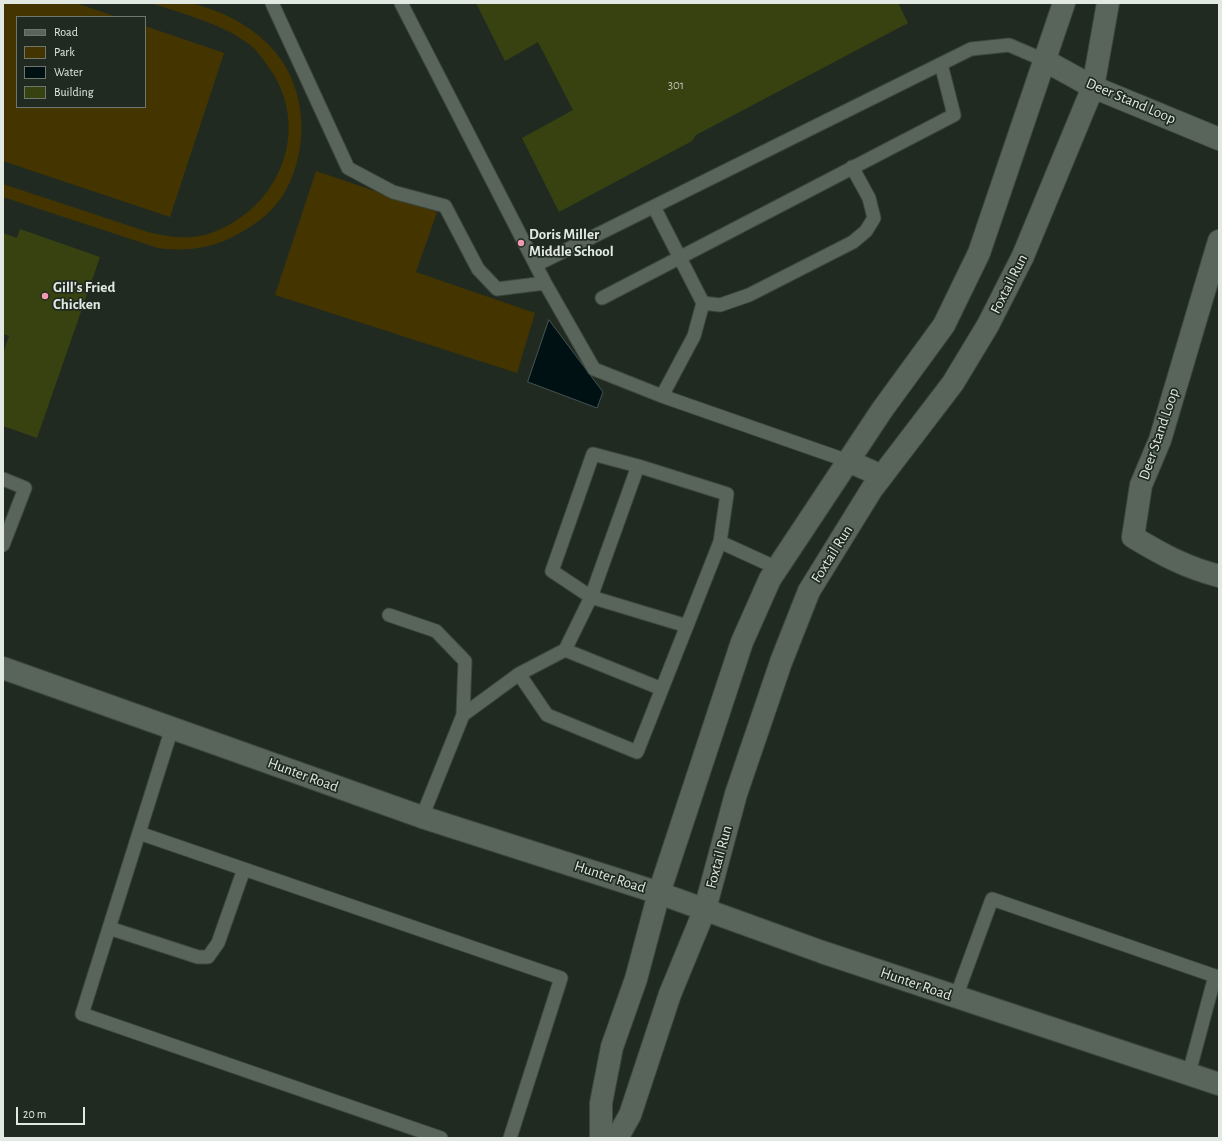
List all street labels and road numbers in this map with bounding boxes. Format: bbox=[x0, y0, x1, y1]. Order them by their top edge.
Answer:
street label: Deer Stand Loop bbox=[1083, 74, 1179, 128]
street label: Foxtail Run bbox=[986, 251, 1032, 317]
street label: Deer Stand Loop bbox=[1135, 386, 1183, 482]
street label: Foxtail Run bbox=[807, 522, 857, 586]
street label: Hunter Road bbox=[265, 754, 341, 796]
street label: Foxtail Run bbox=[702, 824, 736, 890]
street label: Hunter Road bbox=[572, 857, 648, 897]
street label: Hunter Road bbox=[878, 963, 954, 1005]

